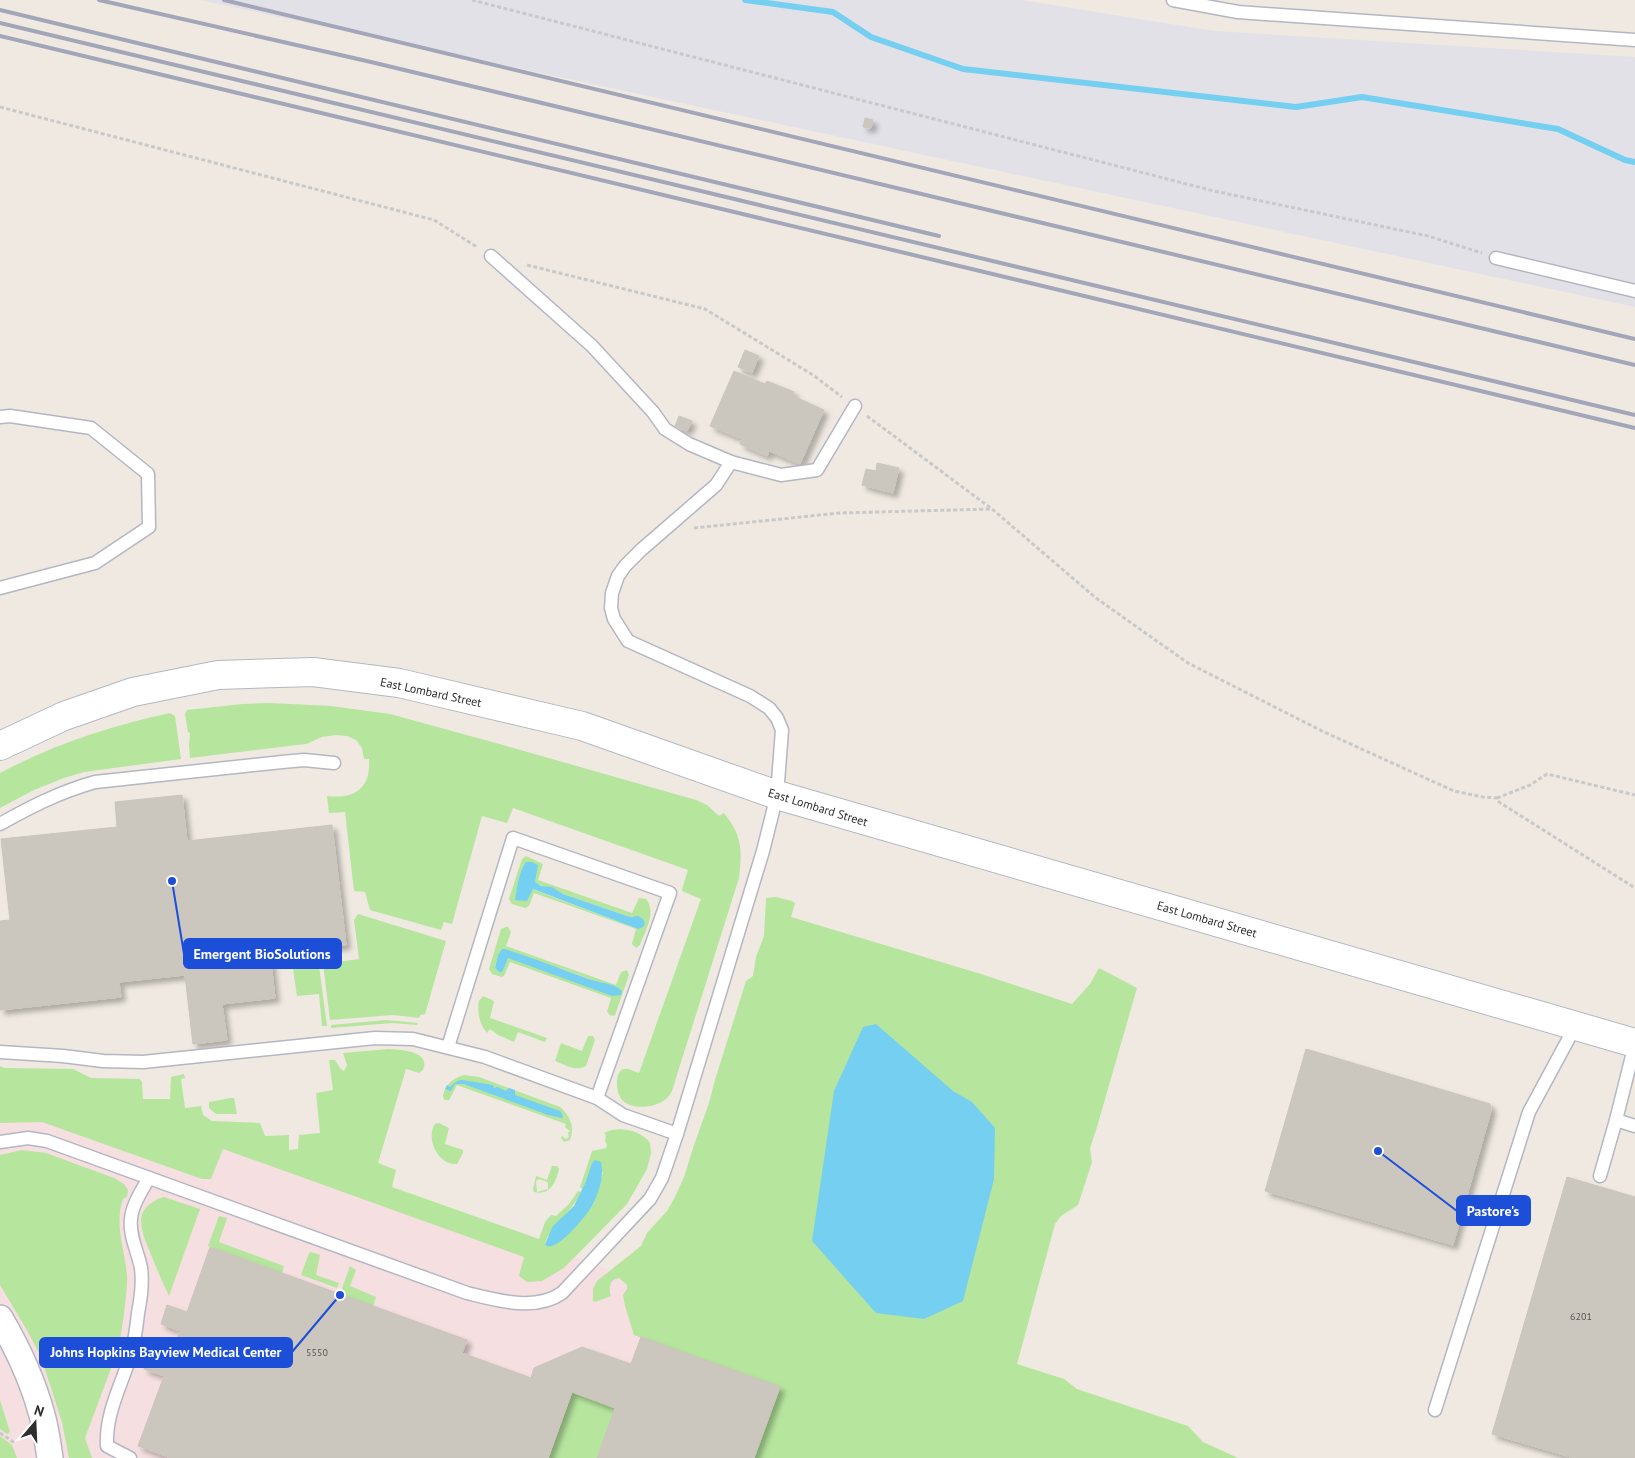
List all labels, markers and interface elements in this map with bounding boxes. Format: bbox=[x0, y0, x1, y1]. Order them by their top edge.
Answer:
street label: East Lombard Street bbox=[379, 674, 483, 710]
street label: East Lombard Street bbox=[766, 785, 870, 829]
street label: East Lombard Street bbox=[1155, 898, 1259, 940]
callout: Emergent BioSolutions bbox=[184, 939, 341, 968]
text: Emergent BioSolutions bbox=[193, 945, 331, 963]
callout: Pastore's bbox=[1457, 1196, 1530, 1225]
text: Pastore's bbox=[1467, 1202, 1519, 1220]
house number: 6201 bbox=[1570, 1310, 1592, 1323]
callout: Johns Hopkins Bayview Medical Center bbox=[40, 1338, 292, 1367]
text: Johns Hopkins Bayview Medical Center bbox=[49, 1343, 282, 1361]
house number: 5550 bbox=[306, 1346, 328, 1359]
north arrow bbox=[10, 1398, 60, 1448]
text: N bbox=[32, 1401, 47, 1421]

